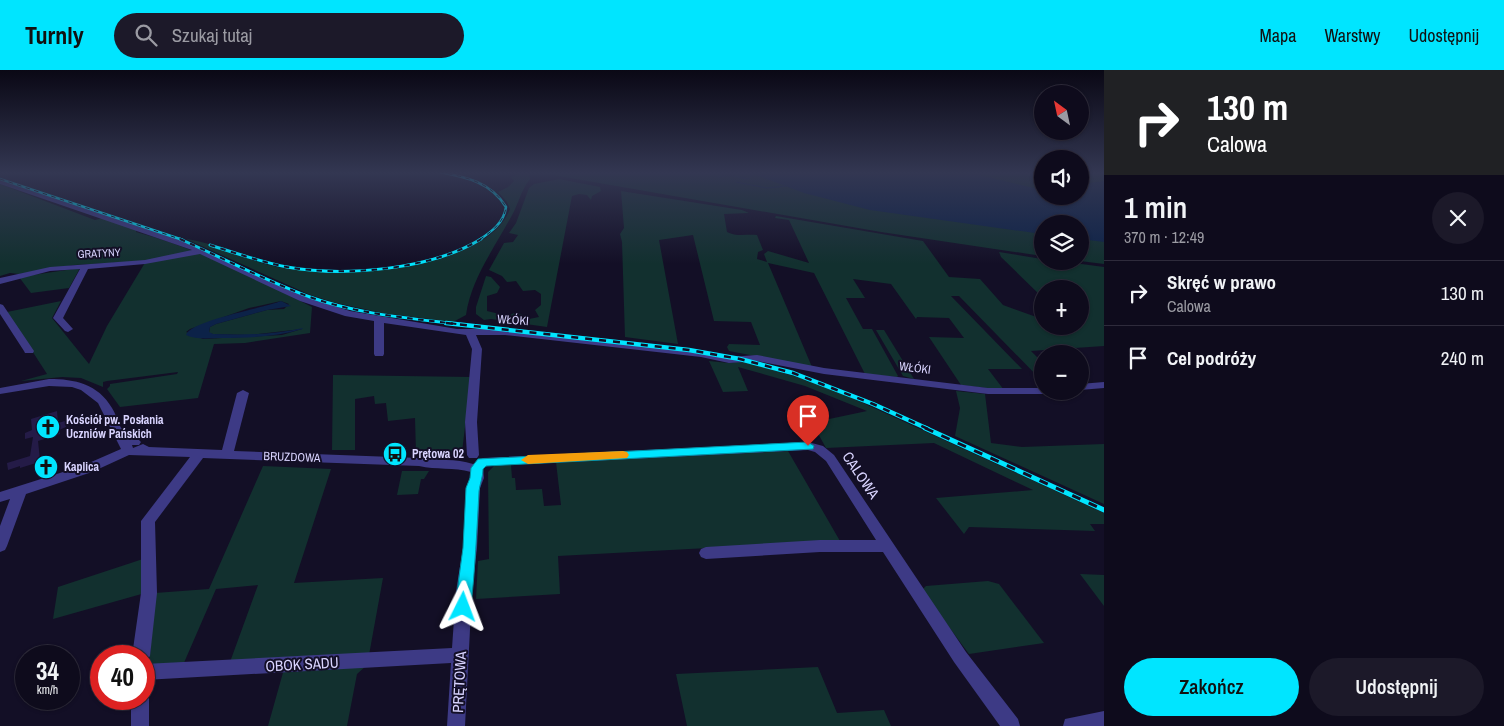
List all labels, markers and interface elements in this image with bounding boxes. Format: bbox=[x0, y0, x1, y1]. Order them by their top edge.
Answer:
search box bbox=[114, 13, 464, 58]
text: Turnly bbox=[25, 19, 84, 51]
icon: search bbox=[132, 21, 160, 49]
text: Szukaj tutaj bbox=[172, 22, 252, 48]
text: Mapa bbox=[1259, 23, 1296, 48]
text: Warstwy bbox=[1324, 23, 1380, 48]
text: Udostępnij bbox=[1408, 23, 1479, 48]
text: 130 m bbox=[1207, 84, 1288, 131]
north arrow bbox=[1034, 85, 1089, 140]
map controls bbox=[1034, 85, 1089, 400]
icon: right bbox=[1124, 90, 1189, 155]
text: Calowa bbox=[1207, 129, 1267, 159]
button: sound bbox=[1034, 150, 1089, 205]
text: 1 min bbox=[1124, 187, 1187, 227]
button: close bbox=[1432, 192, 1484, 244]
button: layers bbox=[1034, 215, 1089, 270]
text: 370 m · 12:49 bbox=[1124, 226, 1204, 248]
street label: GRATYNY bbox=[77, 245, 121, 261]
text: Skręć w prawo bbox=[1167, 269, 1276, 295]
icon: right bbox=[1124, 279, 1152, 307]
button: + bbox=[1034, 280, 1089, 335]
text: 130 m bbox=[1441, 280, 1484, 306]
text: Calowa bbox=[1167, 295, 1211, 317]
street label: WŁÓKI bbox=[497, 311, 529, 329]
icon: arrive bbox=[1124, 344, 1152, 372]
button: − bbox=[1034, 345, 1089, 400]
text: Cel podróży bbox=[1167, 345, 1256, 371]
text: 240 m bbox=[1441, 345, 1484, 371]
street label: WŁÓKI bbox=[898, 358, 932, 378]
pin bbox=[787, 395, 829, 446]
icon: arrive bbox=[794, 402, 822, 430]
place label: Kościół pw. Posłania Uczniów Pańskich bbox=[66, 412, 164, 442]
church icon: Kościół pw. Posłania Uczniów Pańskich bbox=[35, 414, 61, 440]
bus stop icon: Prętowa 02 bbox=[382, 441, 408, 467]
place label: Prętowa 02 bbox=[412, 446, 464, 462]
street label: CALOWA bbox=[838, 447, 885, 503]
street label: BRUZDOWA bbox=[263, 448, 321, 466]
church icon: Kaplica bbox=[33, 454, 59, 480]
place label: Kaplica bbox=[64, 459, 100, 475]
position arrow bbox=[436, 580, 488, 632]
speed limit sign: 40 bbox=[90, 645, 155, 710]
street label: PRĘTOWA bbox=[447, 650, 471, 713]
street label: OBOK SADU bbox=[265, 652, 339, 676]
text: 34 bbox=[36, 654, 59, 688]
button: Zakończ bbox=[1124, 658, 1299, 716]
button: Udostępnij bbox=[1309, 658, 1484, 716]
text: km/h bbox=[37, 682, 58, 698]

